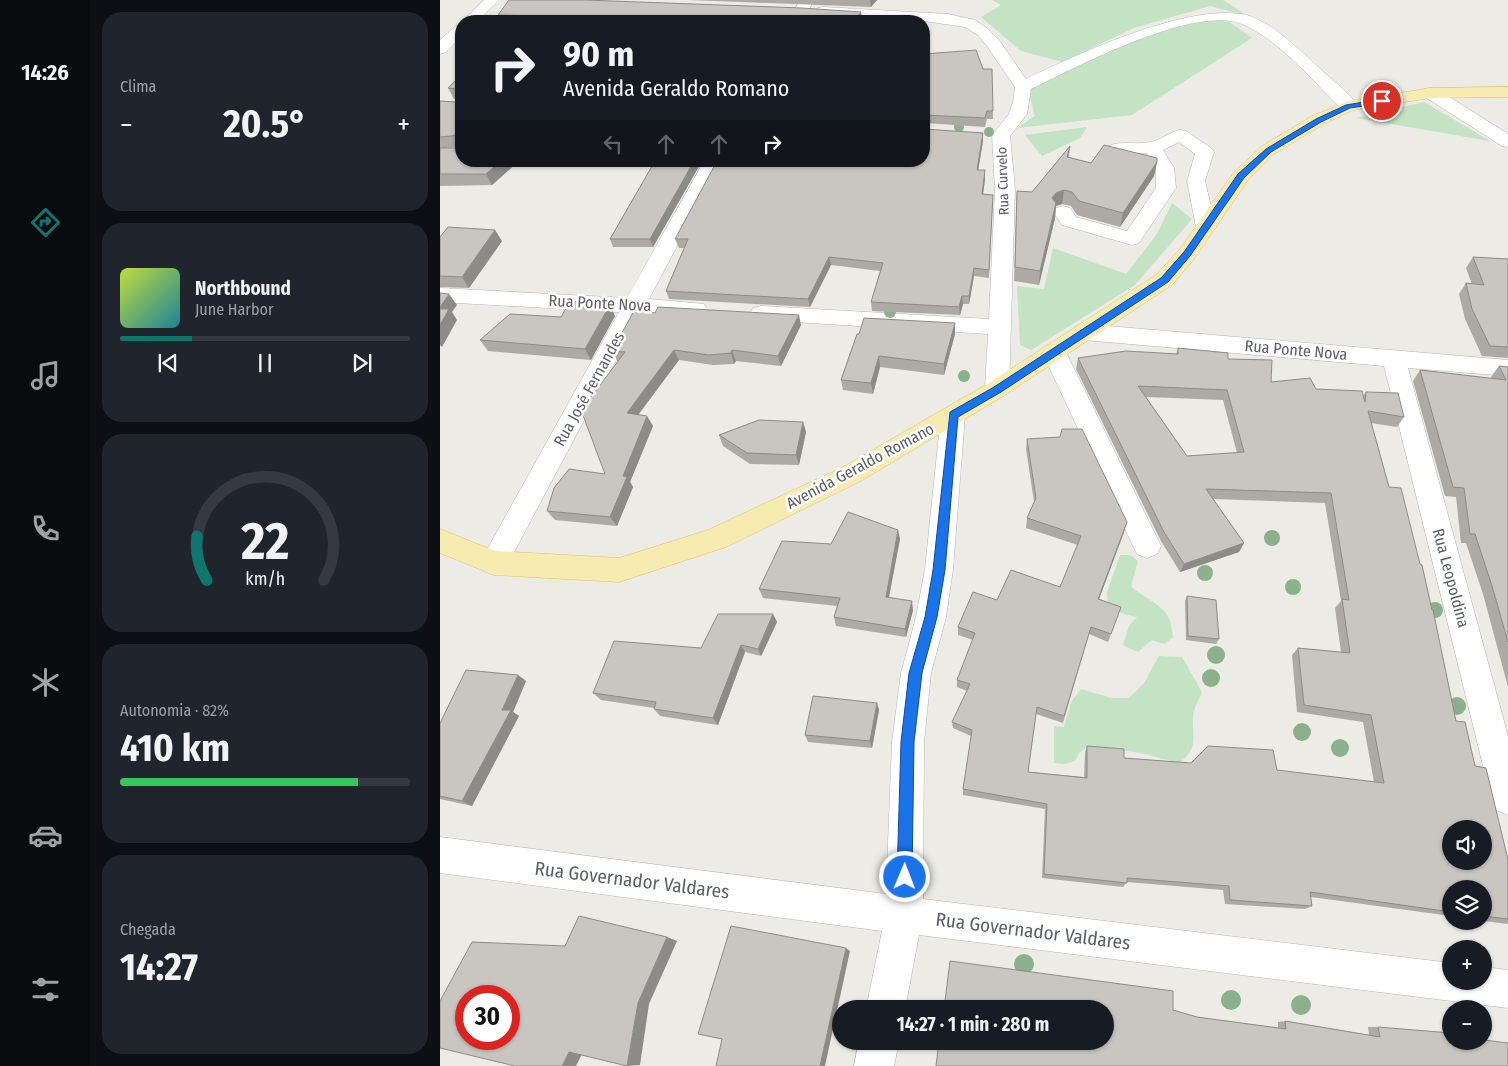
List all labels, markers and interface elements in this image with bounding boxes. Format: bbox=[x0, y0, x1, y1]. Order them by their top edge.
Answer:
text: 90 m bbox=[563, 33, 634, 75]
icon: right bbox=[480, 35, 545, 100]
text: 14:26 bbox=[21, 59, 69, 86]
text: Avenida Geraldo Romano bbox=[563, 75, 789, 102]
text: Clima bbox=[120, 77, 156, 96]
pin bbox=[1361, 80, 1403, 122]
icon: arrive bbox=[1368, 87, 1396, 115]
text: 20.5° bbox=[223, 101, 307, 147]
text: − bbox=[120, 108, 133, 141]
text: + bbox=[397, 108, 410, 141]
icon: left bbox=[599, 130, 627, 158]
icon: ahead bbox=[652, 130, 680, 158]
icon: ahead bbox=[705, 130, 733, 158]
icon: right bbox=[758, 130, 786, 158]
street label: Rua Curvelo bbox=[993, 147, 1013, 215]
icon: directions bbox=[28, 205, 63, 240]
text: Northbound bbox=[195, 277, 291, 300]
street label: Rua Ponte Nova bbox=[548, 291, 652, 315]
text: June Harbor bbox=[195, 300, 273, 319]
street label: Rua José Fernandes bbox=[550, 328, 628, 450]
street label: Rua Ponte Nova bbox=[1244, 336, 1348, 364]
icon: previous bbox=[154, 349, 182, 377]
icon: pause bbox=[251, 349, 279, 377]
icon: next bbox=[348, 349, 376, 377]
icon: music bbox=[28, 358, 63, 393]
street label: Avenida Geraldo Romano bbox=[783, 419, 937, 513]
text: 22 bbox=[240, 510, 289, 573]
icon: phone bbox=[28, 511, 63, 546]
street label: Rua Leopoldina bbox=[1429, 526, 1473, 630]
text: km/h bbox=[245, 568, 285, 590]
icon: climate bbox=[28, 665, 63, 700]
text: Autonomia · 82% bbox=[120, 701, 229, 720]
text: 410 km bbox=[120, 725, 230, 771]
icon: car bbox=[28, 818, 63, 853]
map controls bbox=[1442, 820, 1492, 1050]
button: sound bbox=[1442, 820, 1492, 870]
position arrow bbox=[878, 850, 930, 902]
street label: Rua Governador Valdares bbox=[533, 857, 731, 903]
button: layers bbox=[1442, 880, 1492, 930]
street label: Rua Governador Valdares bbox=[934, 908, 1132, 954]
text: Chegada bbox=[120, 920, 176, 939]
button: + bbox=[1442, 940, 1492, 990]
text: 14:27 bbox=[120, 944, 198, 990]
icon: filters bbox=[28, 972, 63, 1007]
speed limit sign: 30 bbox=[455, 985, 520, 1050]
button: − bbox=[1442, 1000, 1492, 1050]
text: 14:27 · 1 min · 280 m bbox=[897, 1013, 1049, 1036]

